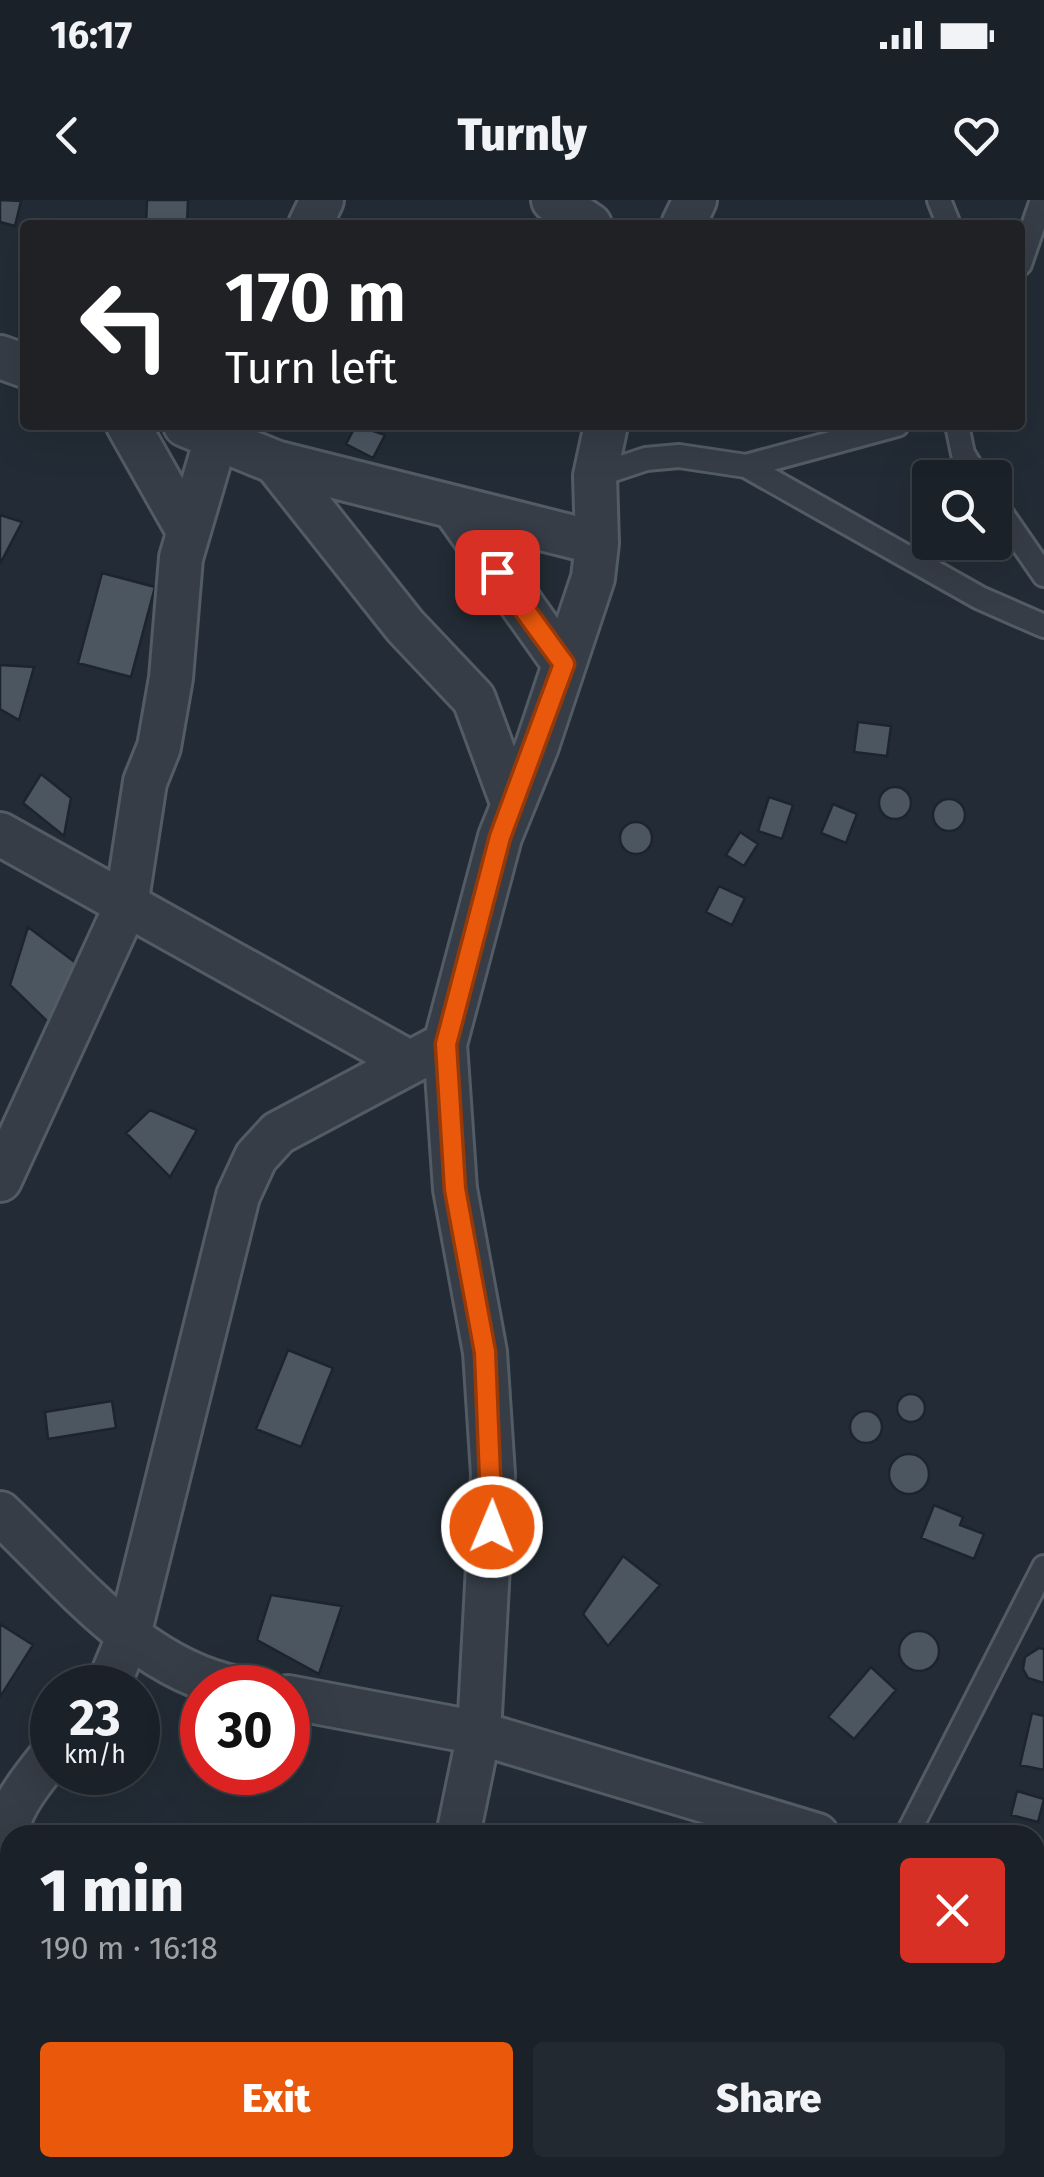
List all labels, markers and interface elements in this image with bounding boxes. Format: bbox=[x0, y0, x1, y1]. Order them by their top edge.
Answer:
text: 16:17 bbox=[50, 12, 132, 58]
icon: back bbox=[40, 108, 95, 163]
text: Turnly bbox=[457, 108, 587, 162]
icon: heart bbox=[949, 108, 1004, 163]
text: 170 m bbox=[225, 256, 406, 340]
icon: left bbox=[60, 260, 190, 390]
text: Turn left bbox=[225, 341, 397, 395]
map controls bbox=[912, 460, 1012, 560]
button: search bbox=[912, 460, 1012, 560]
pin bbox=[455, 530, 540, 615]
icon: arrive bbox=[470, 545, 525, 600]
position arrow bbox=[440, 1475, 544, 1579]
speed limit sign: 30 bbox=[180, 1665, 310, 1795]
text: 23 bbox=[69, 1688, 121, 1748]
text: km/h bbox=[64, 1740, 126, 1770]
text: 1 min bbox=[40, 1855, 184, 1927]
button: close bbox=[900, 1858, 1005, 1963]
text: 190 m · 16:18 bbox=[40, 1929, 218, 1967]
button: Exit bbox=[40, 2042, 513, 2157]
button: Share bbox=[533, 2042, 1005, 2157]

